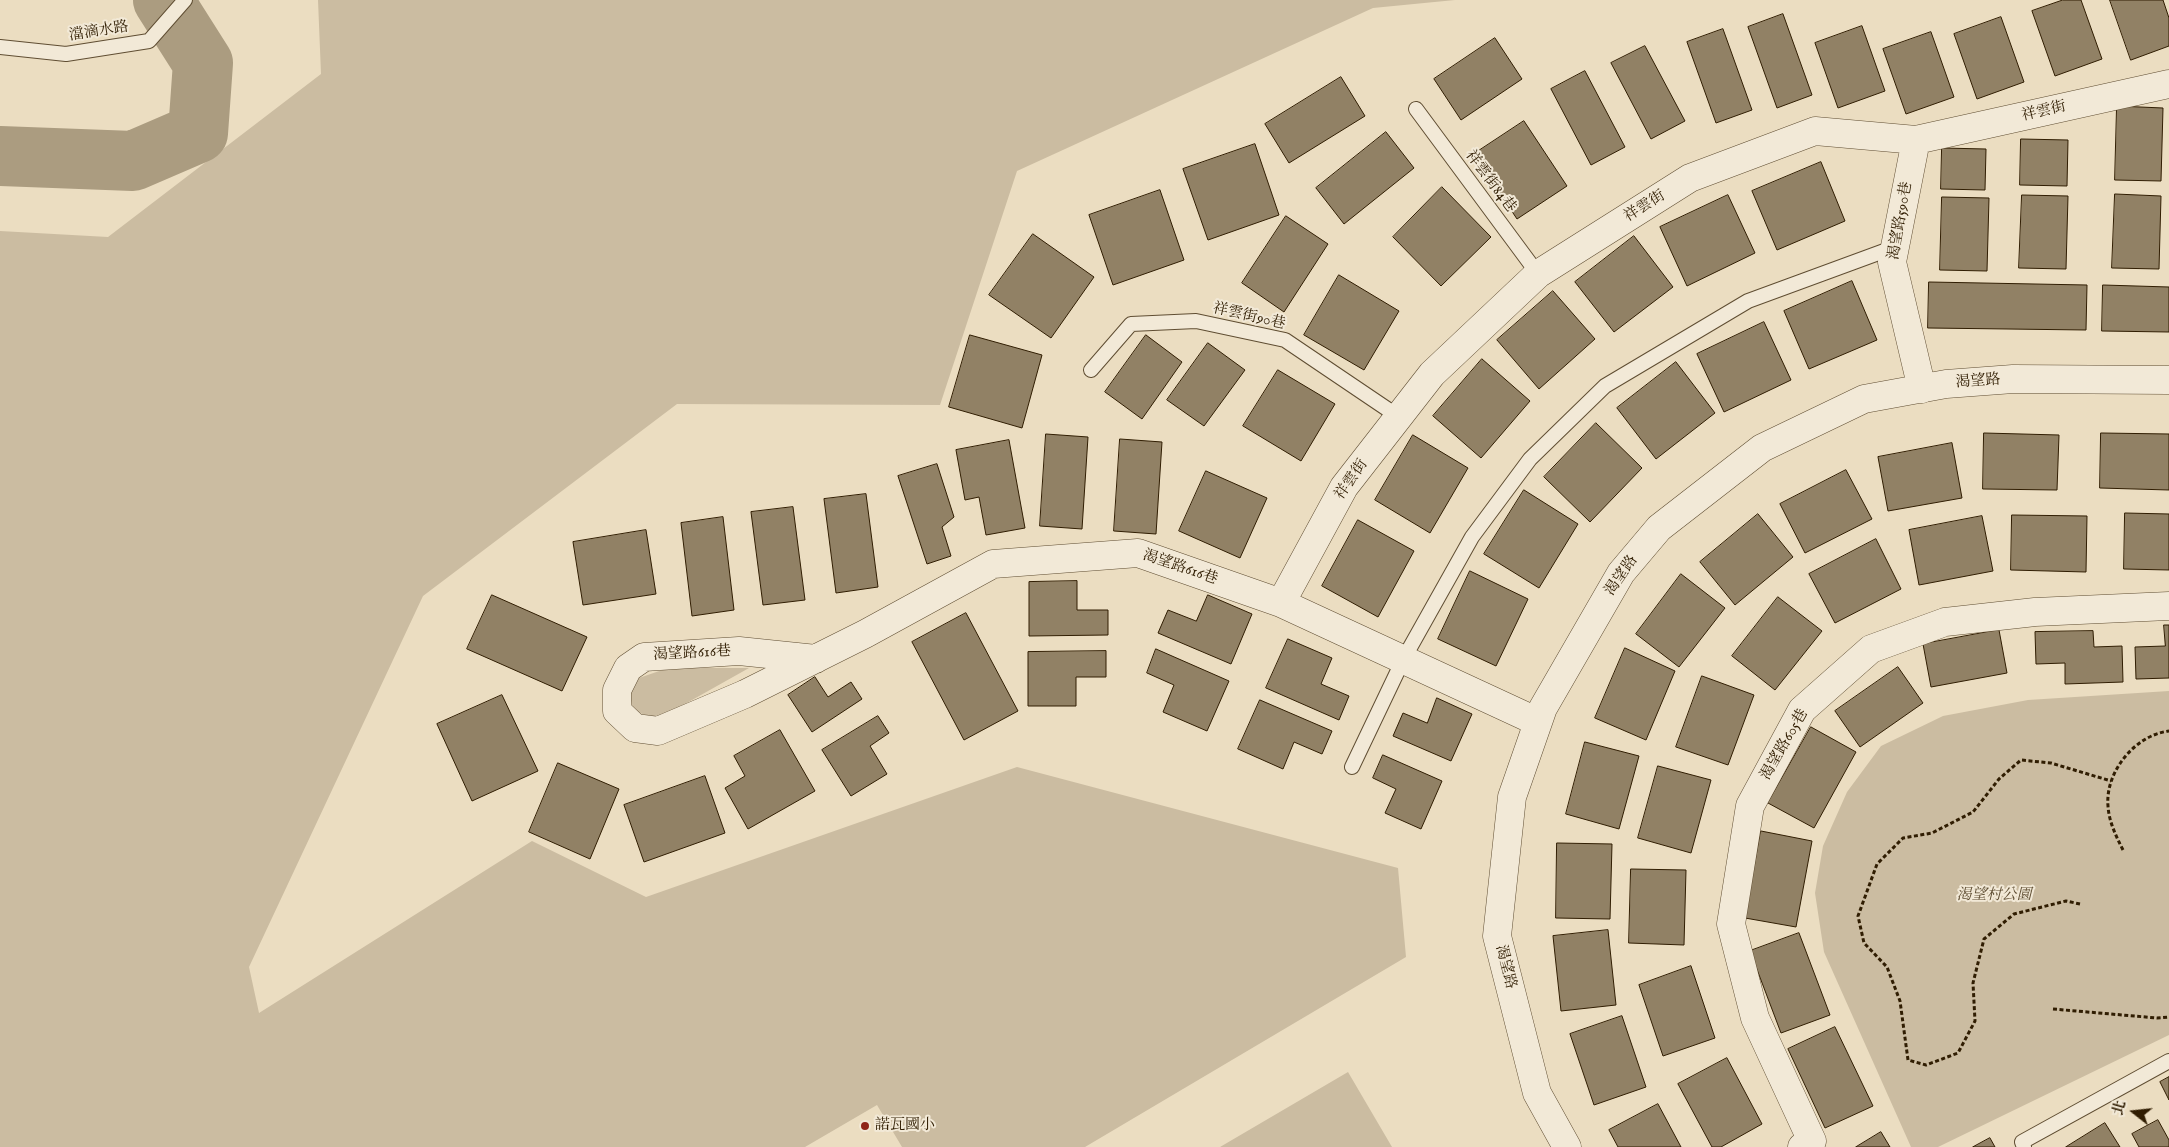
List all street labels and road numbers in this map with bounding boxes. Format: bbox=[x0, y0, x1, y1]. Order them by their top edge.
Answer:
street label: 澢滴水路 bbox=[68, 18, 130, 46]
street label: 祥雲街 bbox=[2020, 98, 2068, 126]
street label: 祥雲街84巷 bbox=[1461, 147, 1519, 217]
street label: 渴望路590巷 bbox=[1885, 180, 1917, 262]
street label: 祥雲街 bbox=[1621, 187, 1669, 227]
street label: 祥雲街90巷 bbox=[1211, 300, 1287, 334]
street label: 渴望路 bbox=[1955, 371, 2001, 393]
street label: 祥雲街 bbox=[1332, 456, 1372, 504]
street label: 渴望路616巷 bbox=[1140, 547, 1220, 589]
street label: 渴望路 bbox=[1602, 552, 1642, 600]
street label: 渴望路616巷 bbox=[653, 643, 731, 665]
street label: 渴望路605巷 bbox=[1757, 706, 1813, 784]
street label: 渴望路 bbox=[1491, 943, 1519, 991]

